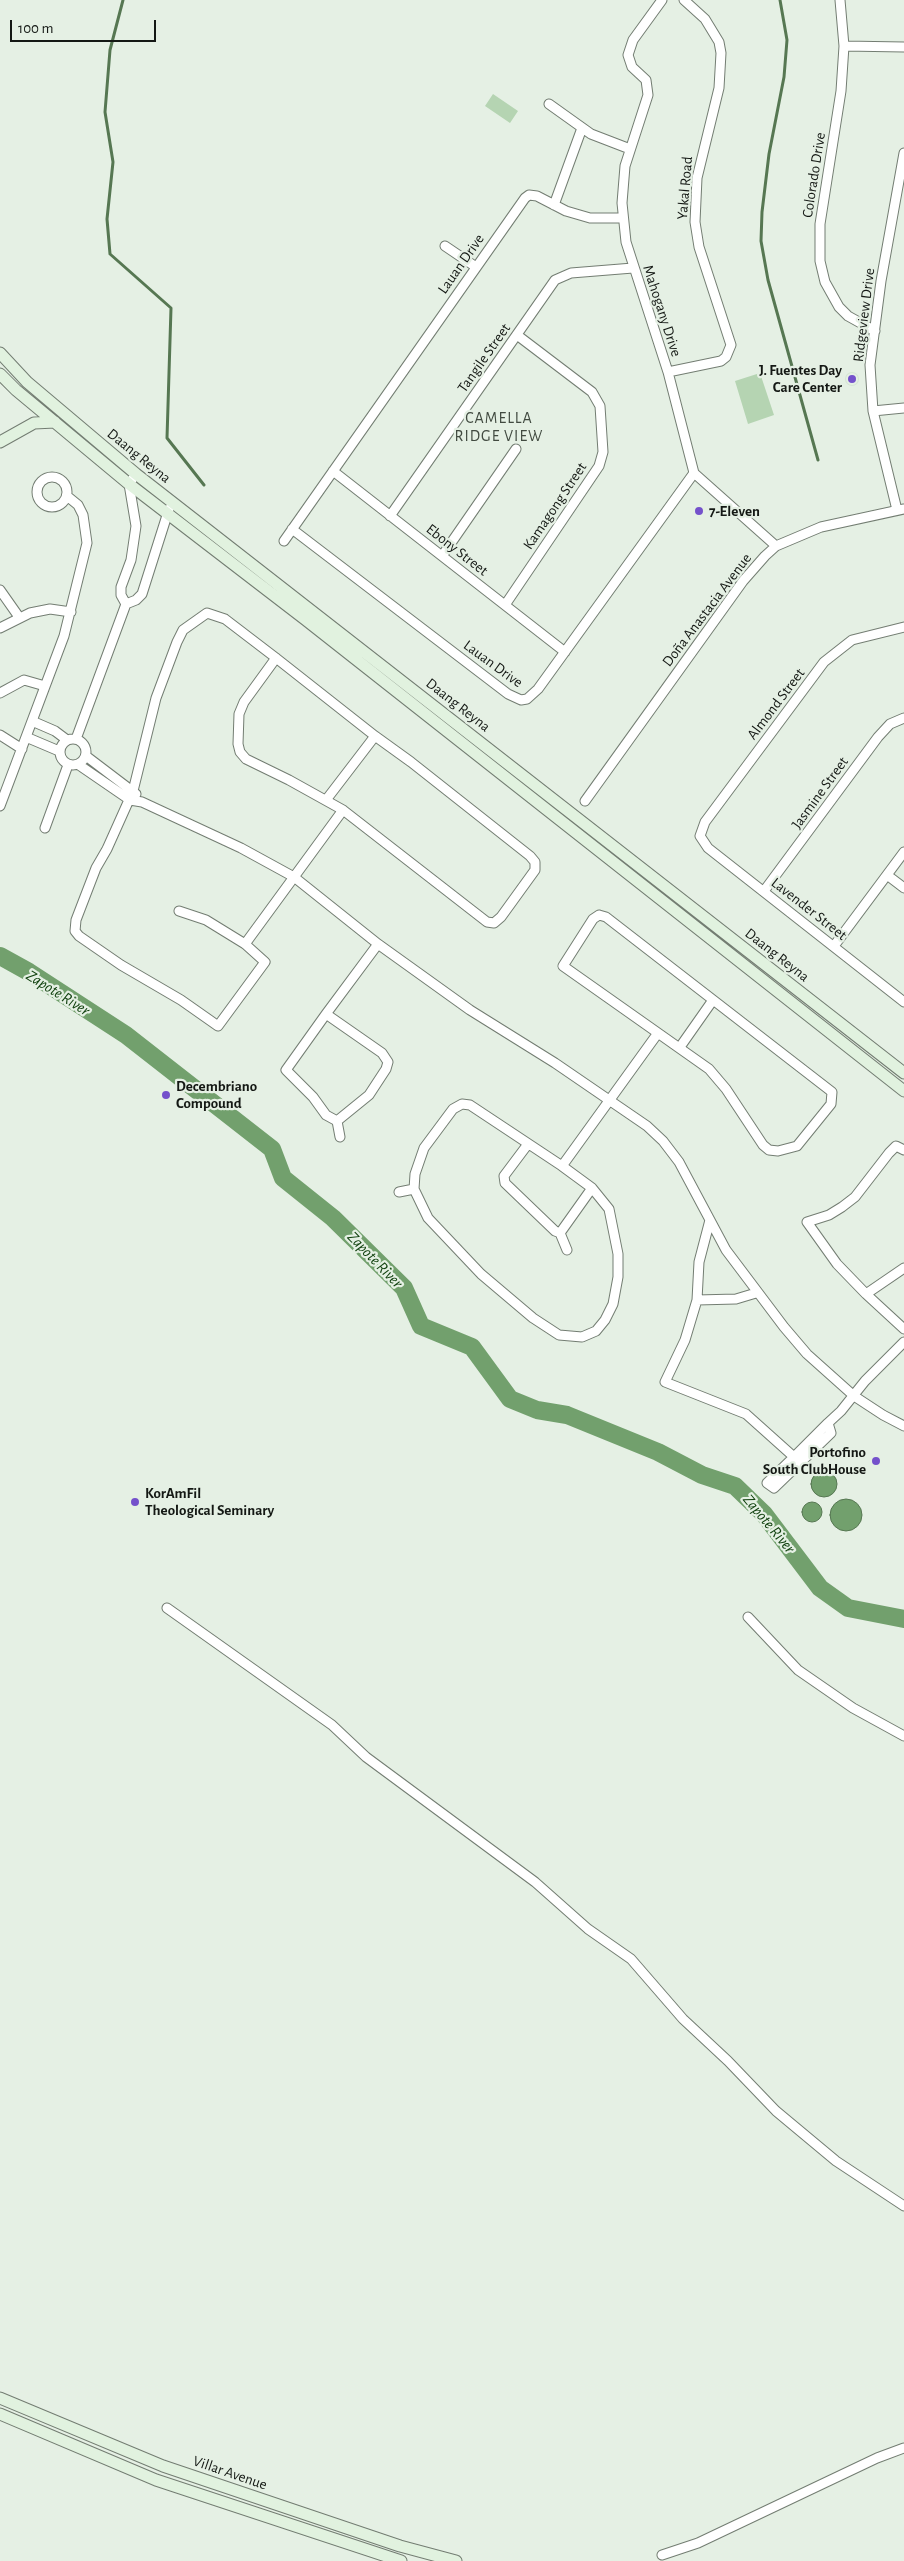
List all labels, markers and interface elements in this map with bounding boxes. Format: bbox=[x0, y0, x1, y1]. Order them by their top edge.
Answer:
scale bar bbox=[12, 10, 159, 42]
text: 100 m bbox=[18, 21, 53, 36]
street label: Colorado Drive bbox=[798, 131, 830, 219]
street label: Yakal Road bbox=[673, 156, 697, 220]
street label: Lauan Drive bbox=[434, 231, 488, 297]
street label: Mahogany Drive bbox=[639, 263, 685, 359]
street label: Ridgeview Drive bbox=[849, 267, 879, 363]
street label: Tangile Street bbox=[454, 320, 514, 396]
place label: J. Fuentes Day Care Center bbox=[759, 361, 842, 396]
marker: J. Fuentes Day Care Center bbox=[846, 373, 858, 385]
district label: CAMELLA RIDGE VIEW bbox=[453, 408, 545, 446]
street label: Daang Reyna bbox=[104, 425, 174, 487]
street label: Kamagong Street bbox=[519, 459, 591, 553]
place label: 7-Eleven bbox=[709, 502, 760, 520]
marker: 7-Eleven bbox=[693, 505, 705, 517]
street label: Ebony Street bbox=[422, 520, 492, 580]
street label: Doña Anastacia Avenue bbox=[659, 550, 755, 670]
street label: Lauan Drive bbox=[460, 636, 526, 692]
street label: Almond Street bbox=[743, 665, 809, 743]
street label: Daang Reyna bbox=[422, 674, 494, 736]
street label: Jasmine Street bbox=[788, 753, 852, 833]
street label: Lavender Street bbox=[768, 874, 850, 944]
street label: Daang Reyna bbox=[741, 924, 813, 986]
water label: Zapote River bbox=[23, 966, 93, 1020]
place label: Decembriano Compound bbox=[176, 1077, 257, 1112]
marker: Decembriano Compound bbox=[160, 1089, 172, 1101]
water label: Zapote River bbox=[343, 1228, 407, 1292]
place label: Portofino South ClubHouse bbox=[763, 1443, 866, 1478]
marker: Portofino South ClubHouse bbox=[870, 1455, 882, 1467]
place label: KorAmFil Theological Seminary bbox=[145, 1484, 274, 1519]
water label: Zapote River bbox=[739, 1491, 799, 1557]
marker: KorAmFil Theological Seminary bbox=[129, 1496, 141, 1508]
street label: Villar Avenue bbox=[191, 2452, 269, 2494]

